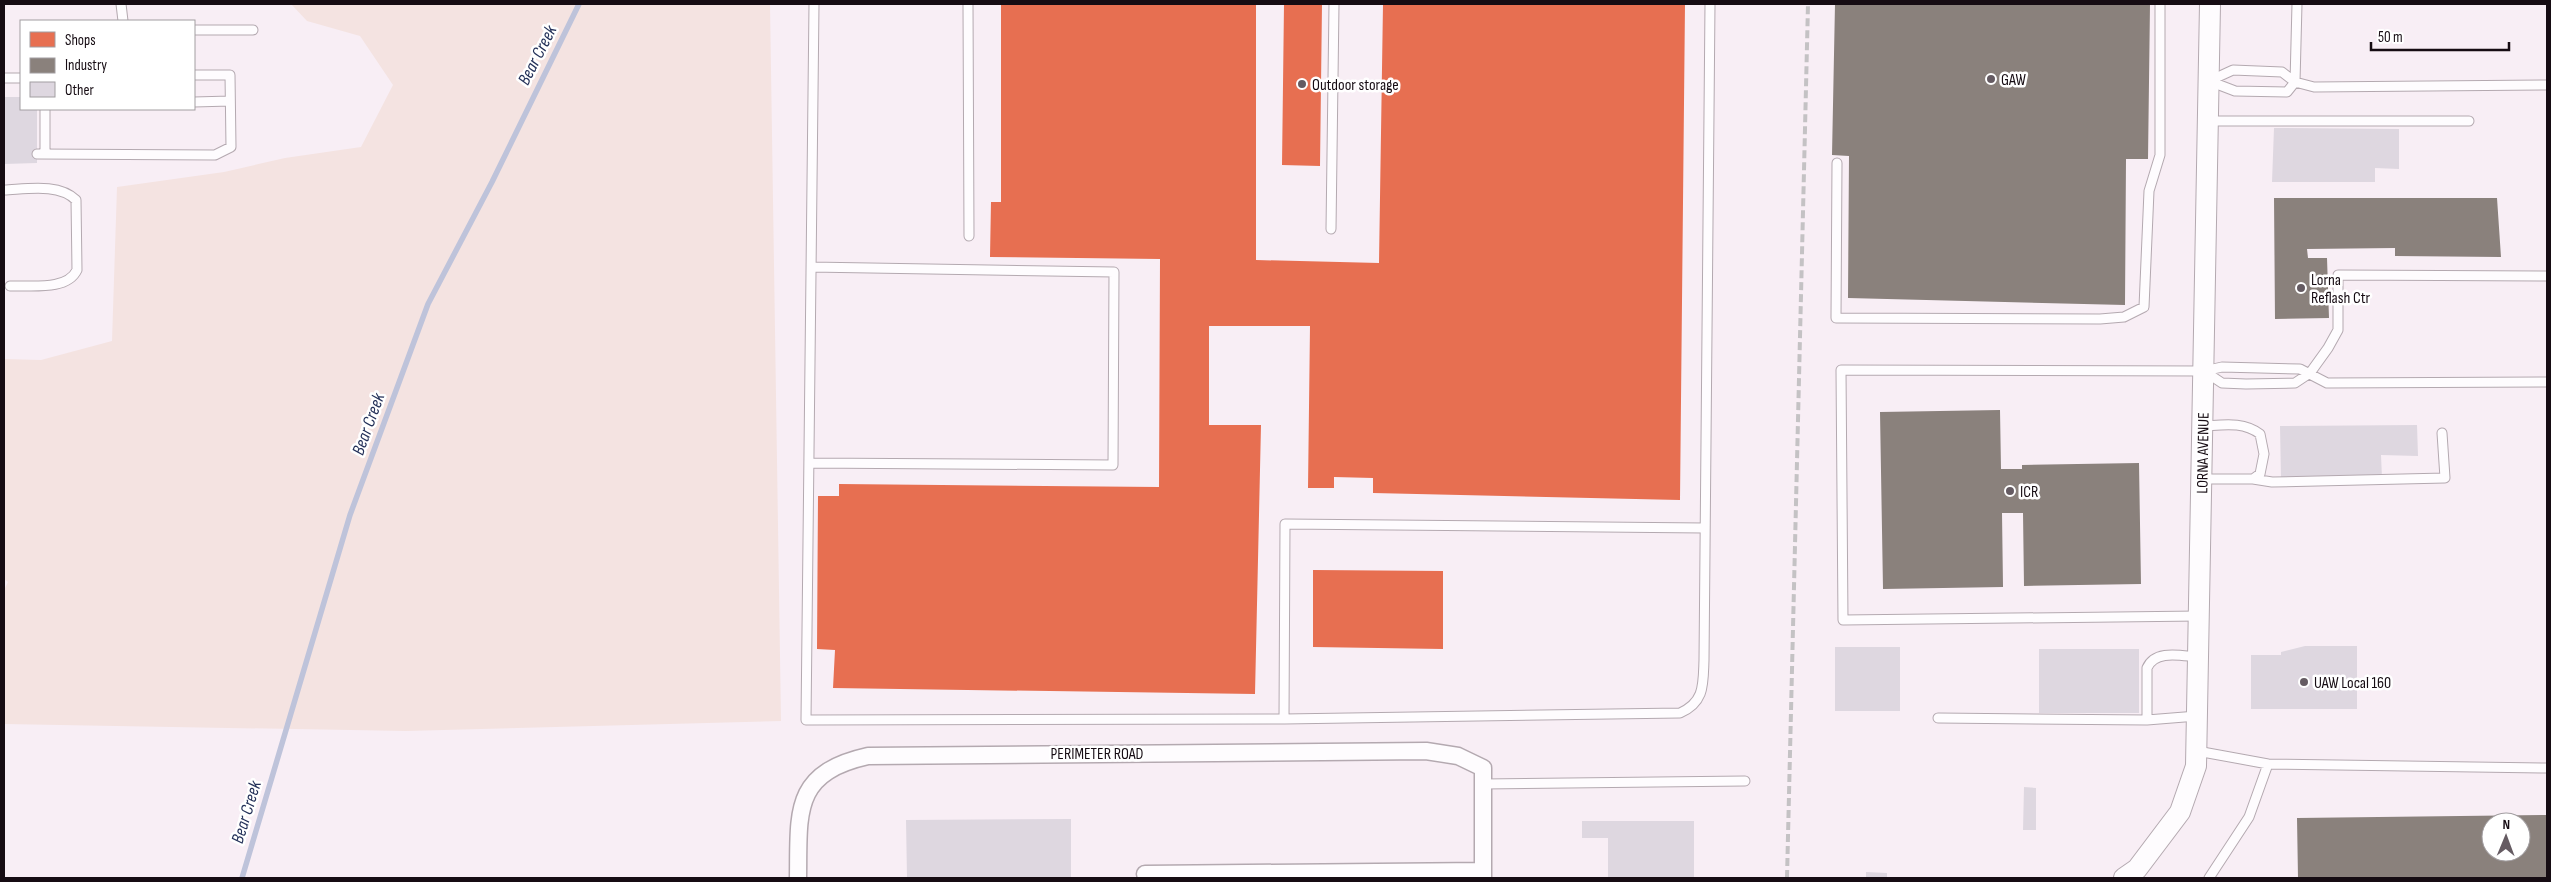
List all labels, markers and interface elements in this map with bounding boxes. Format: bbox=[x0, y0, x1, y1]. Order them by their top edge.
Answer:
legend bbox=[20, 20, 195, 110]
scale bar bbox=[2371, 20, 2508, 52]
water label: Bear Creek bbox=[514, 21, 562, 89]
text: 50 m bbox=[2378, 28, 2403, 47]
text: Shops bbox=[65, 31, 96, 50]
text: Industry bbox=[65, 56, 107, 75]
place label: GAW bbox=[2001, 71, 2026, 90]
marker: GAW bbox=[1985, 73, 1997, 85]
place label: Outdoor storage bbox=[1312, 76, 1399, 95]
marker: Outdoor storage bbox=[1296, 78, 1308, 90]
text: Other bbox=[65, 81, 94, 100]
place label: Lorna Reflash Ctr bbox=[2311, 271, 2371, 308]
marker: Lorna Reflash Ctr bbox=[2295, 282, 2307, 294]
water label: Bear Creek bbox=[348, 389, 390, 458]
street label: LORNA AVENUE bbox=[2193, 412, 2214, 494]
place label: ICR bbox=[2020, 483, 2038, 502]
marker: ICR bbox=[2004, 485, 2016, 497]
place label: UAW Local 160 bbox=[2314, 674, 2391, 693]
marker: UAW Local 160 bbox=[2298, 676, 2310, 688]
street label: PERIMETER ROAD bbox=[1051, 745, 1144, 764]
water label: Bear Creek bbox=[227, 777, 266, 846]
north arrow bbox=[2481, 812, 2531, 862]
text: N bbox=[2502, 816, 2510, 833]

